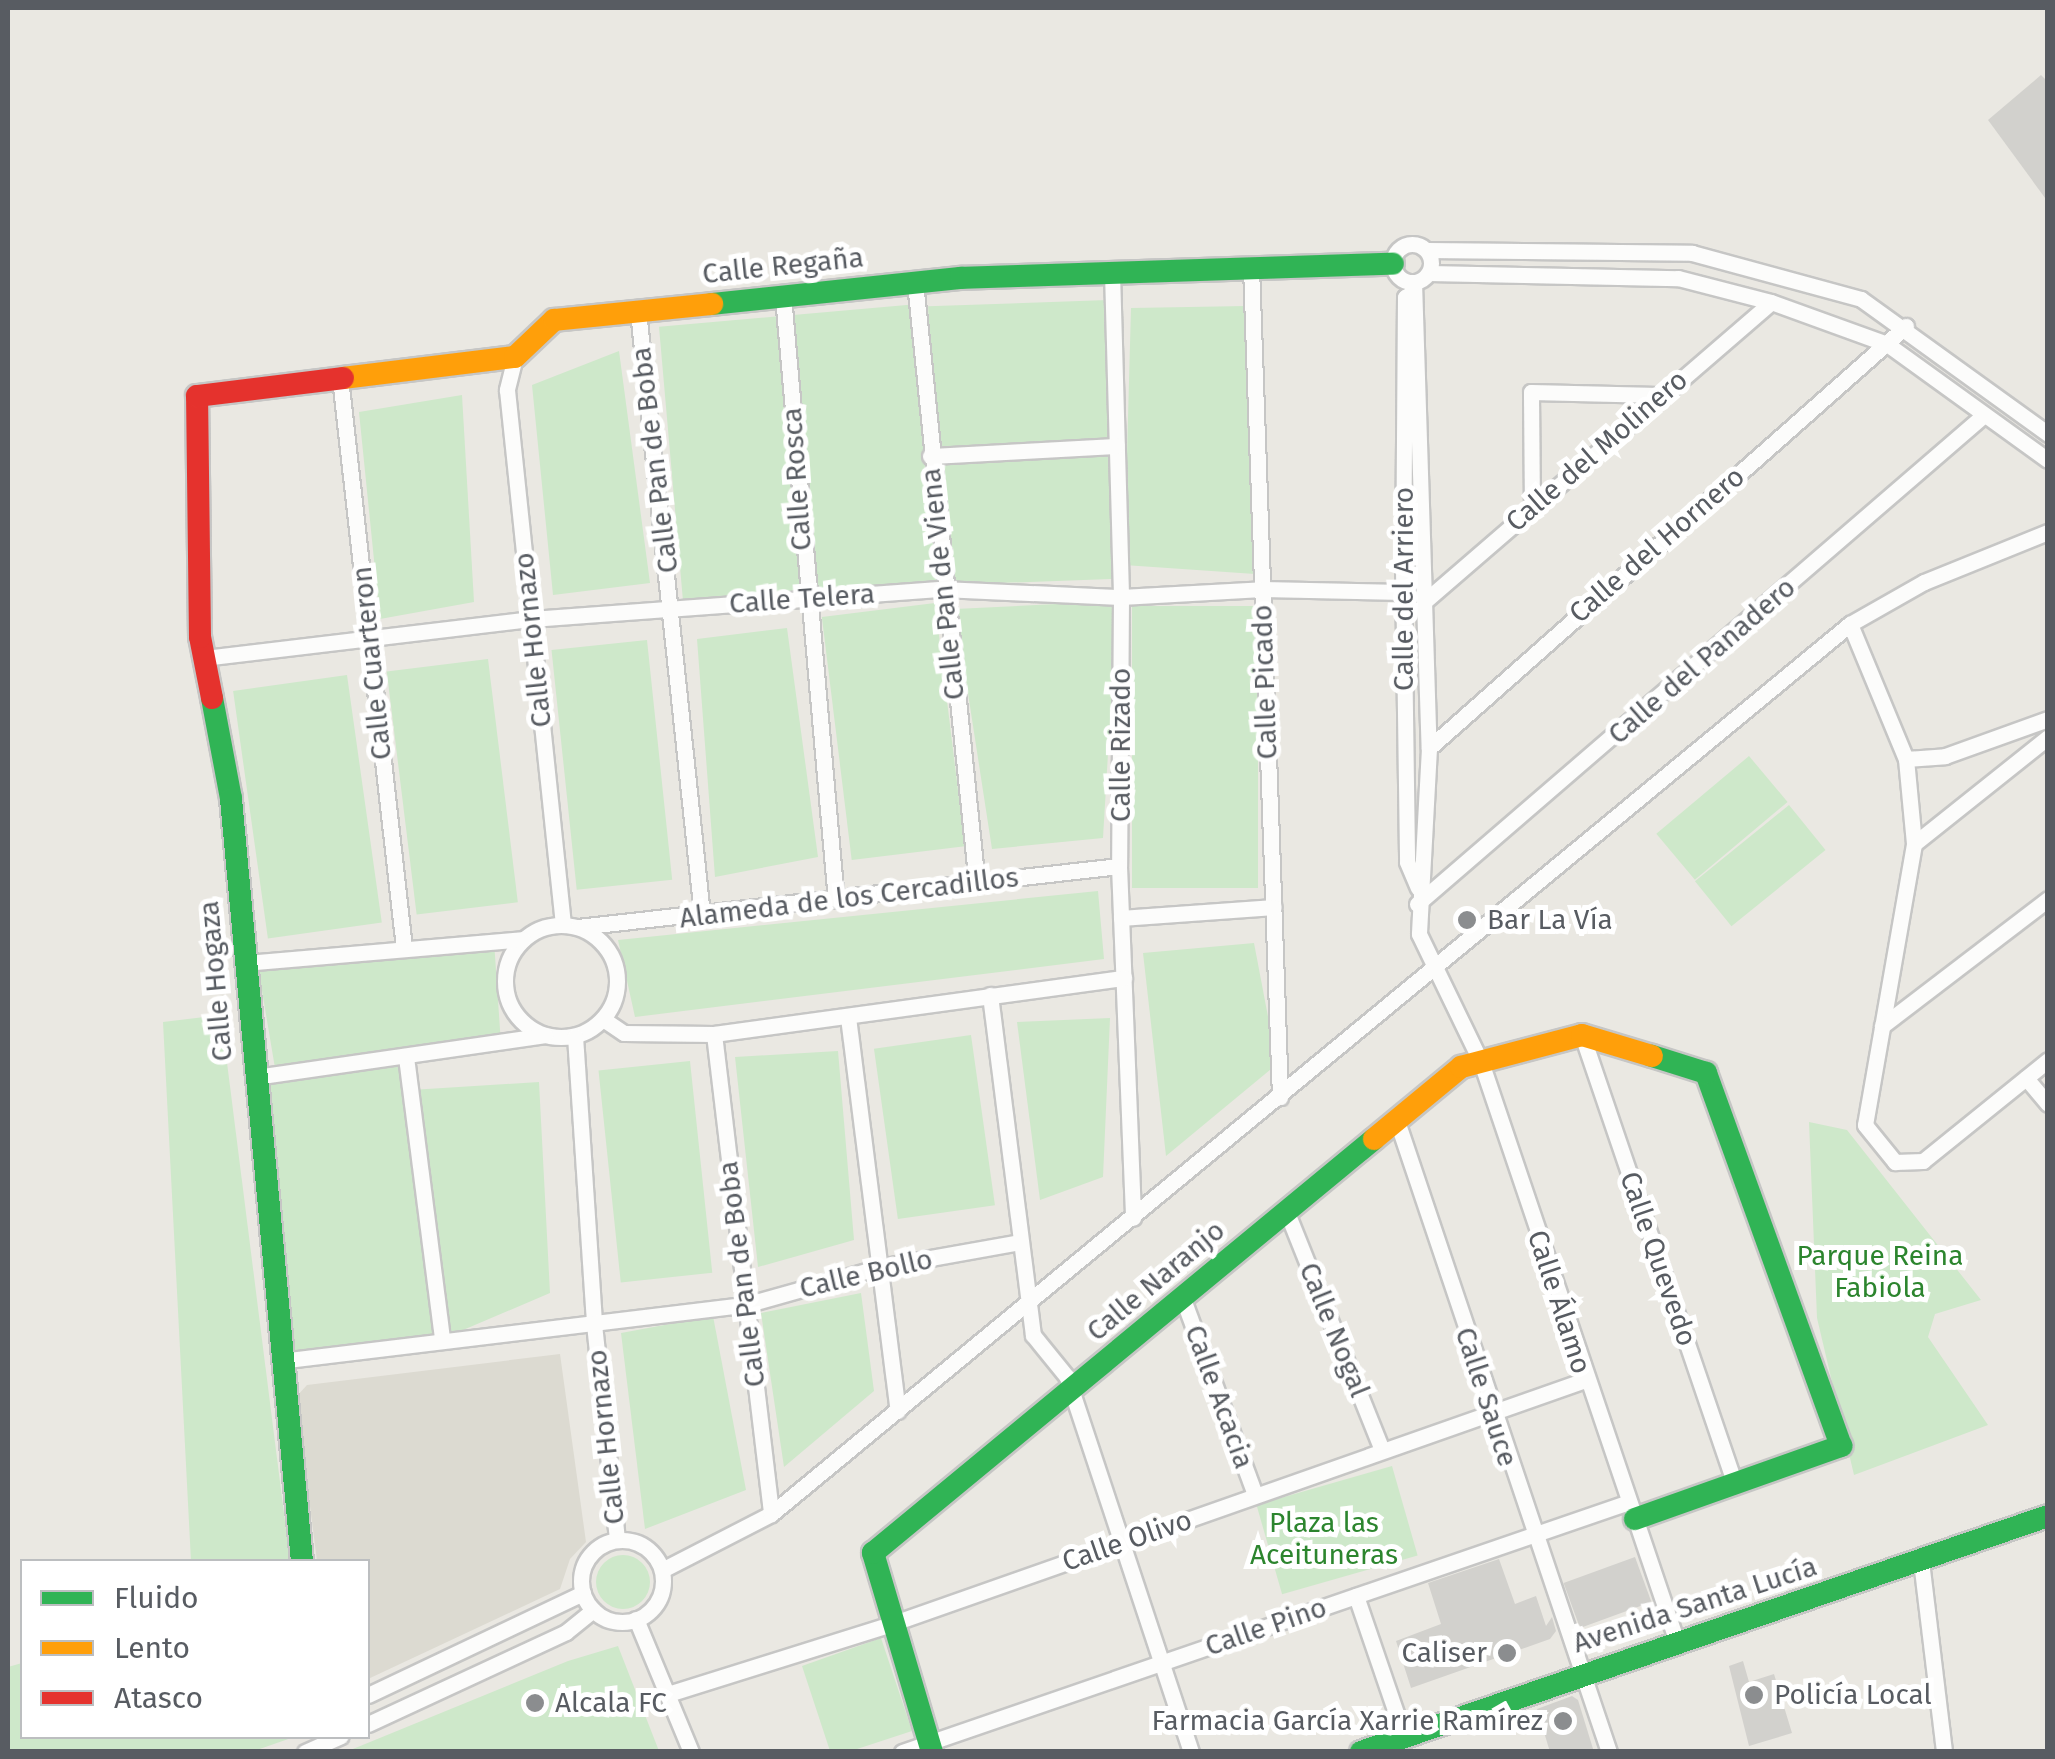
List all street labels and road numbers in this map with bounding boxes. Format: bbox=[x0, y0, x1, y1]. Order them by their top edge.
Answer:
street label: Calle Regaña bbox=[701, 241, 865, 291]
street label: Calle Pan de Boba bbox=[624, 345, 686, 575]
street label: Calle del Molinero bbox=[1500, 363, 1694, 539]
street label: Calle Rosca bbox=[775, 406, 819, 552]
street label: Calle del Hornero bbox=[1563, 460, 1751, 630]
street label: Calle Pan de Viena bbox=[914, 466, 972, 702]
street label: Calle del Arriero bbox=[1387, 487, 1421, 691]
street label: Calle Hornazo bbox=[507, 551, 559, 729]
street label: Calle Cuarteron bbox=[345, 565, 399, 761]
street label: Calle del Panadero bbox=[1602, 571, 1802, 751]
street label: Calle Telera bbox=[728, 577, 876, 621]
street label: Calle Picado bbox=[1246, 604, 1284, 760]
street label: Calle Rizado bbox=[1104, 668, 1138, 822]
street label: Alameda de los Cercadillos bbox=[678, 861, 1020, 935]
street label: Calle Hogaza bbox=[192, 899, 240, 1063]
street label: Calle Pan de Boba bbox=[711, 1159, 773, 1389]
street label: Calle Quevedo bbox=[1612, 1167, 1704, 1351]
street label: Calle Naranjo bbox=[1080, 1214, 1232, 1348]
street label: Calle Álamo bbox=[1520, 1226, 1598, 1378]
street label: Calle Bollo bbox=[796, 1242, 936, 1306]
street label: Calle Nogal bbox=[1292, 1258, 1376, 1402]
street label: Calle Acacia bbox=[1178, 1321, 1260, 1473]
street label: Calle Sauce bbox=[1448, 1323, 1524, 1471]
street label: Calle Hornazo bbox=[580, 1348, 632, 1526]
street label: Calle Olivo bbox=[1058, 1503, 1196, 1579]
street label: Avenida Santa Lucía bbox=[1569, 1550, 1821, 1660]
street label: Calle Pino bbox=[1201, 1591, 1331, 1663]

